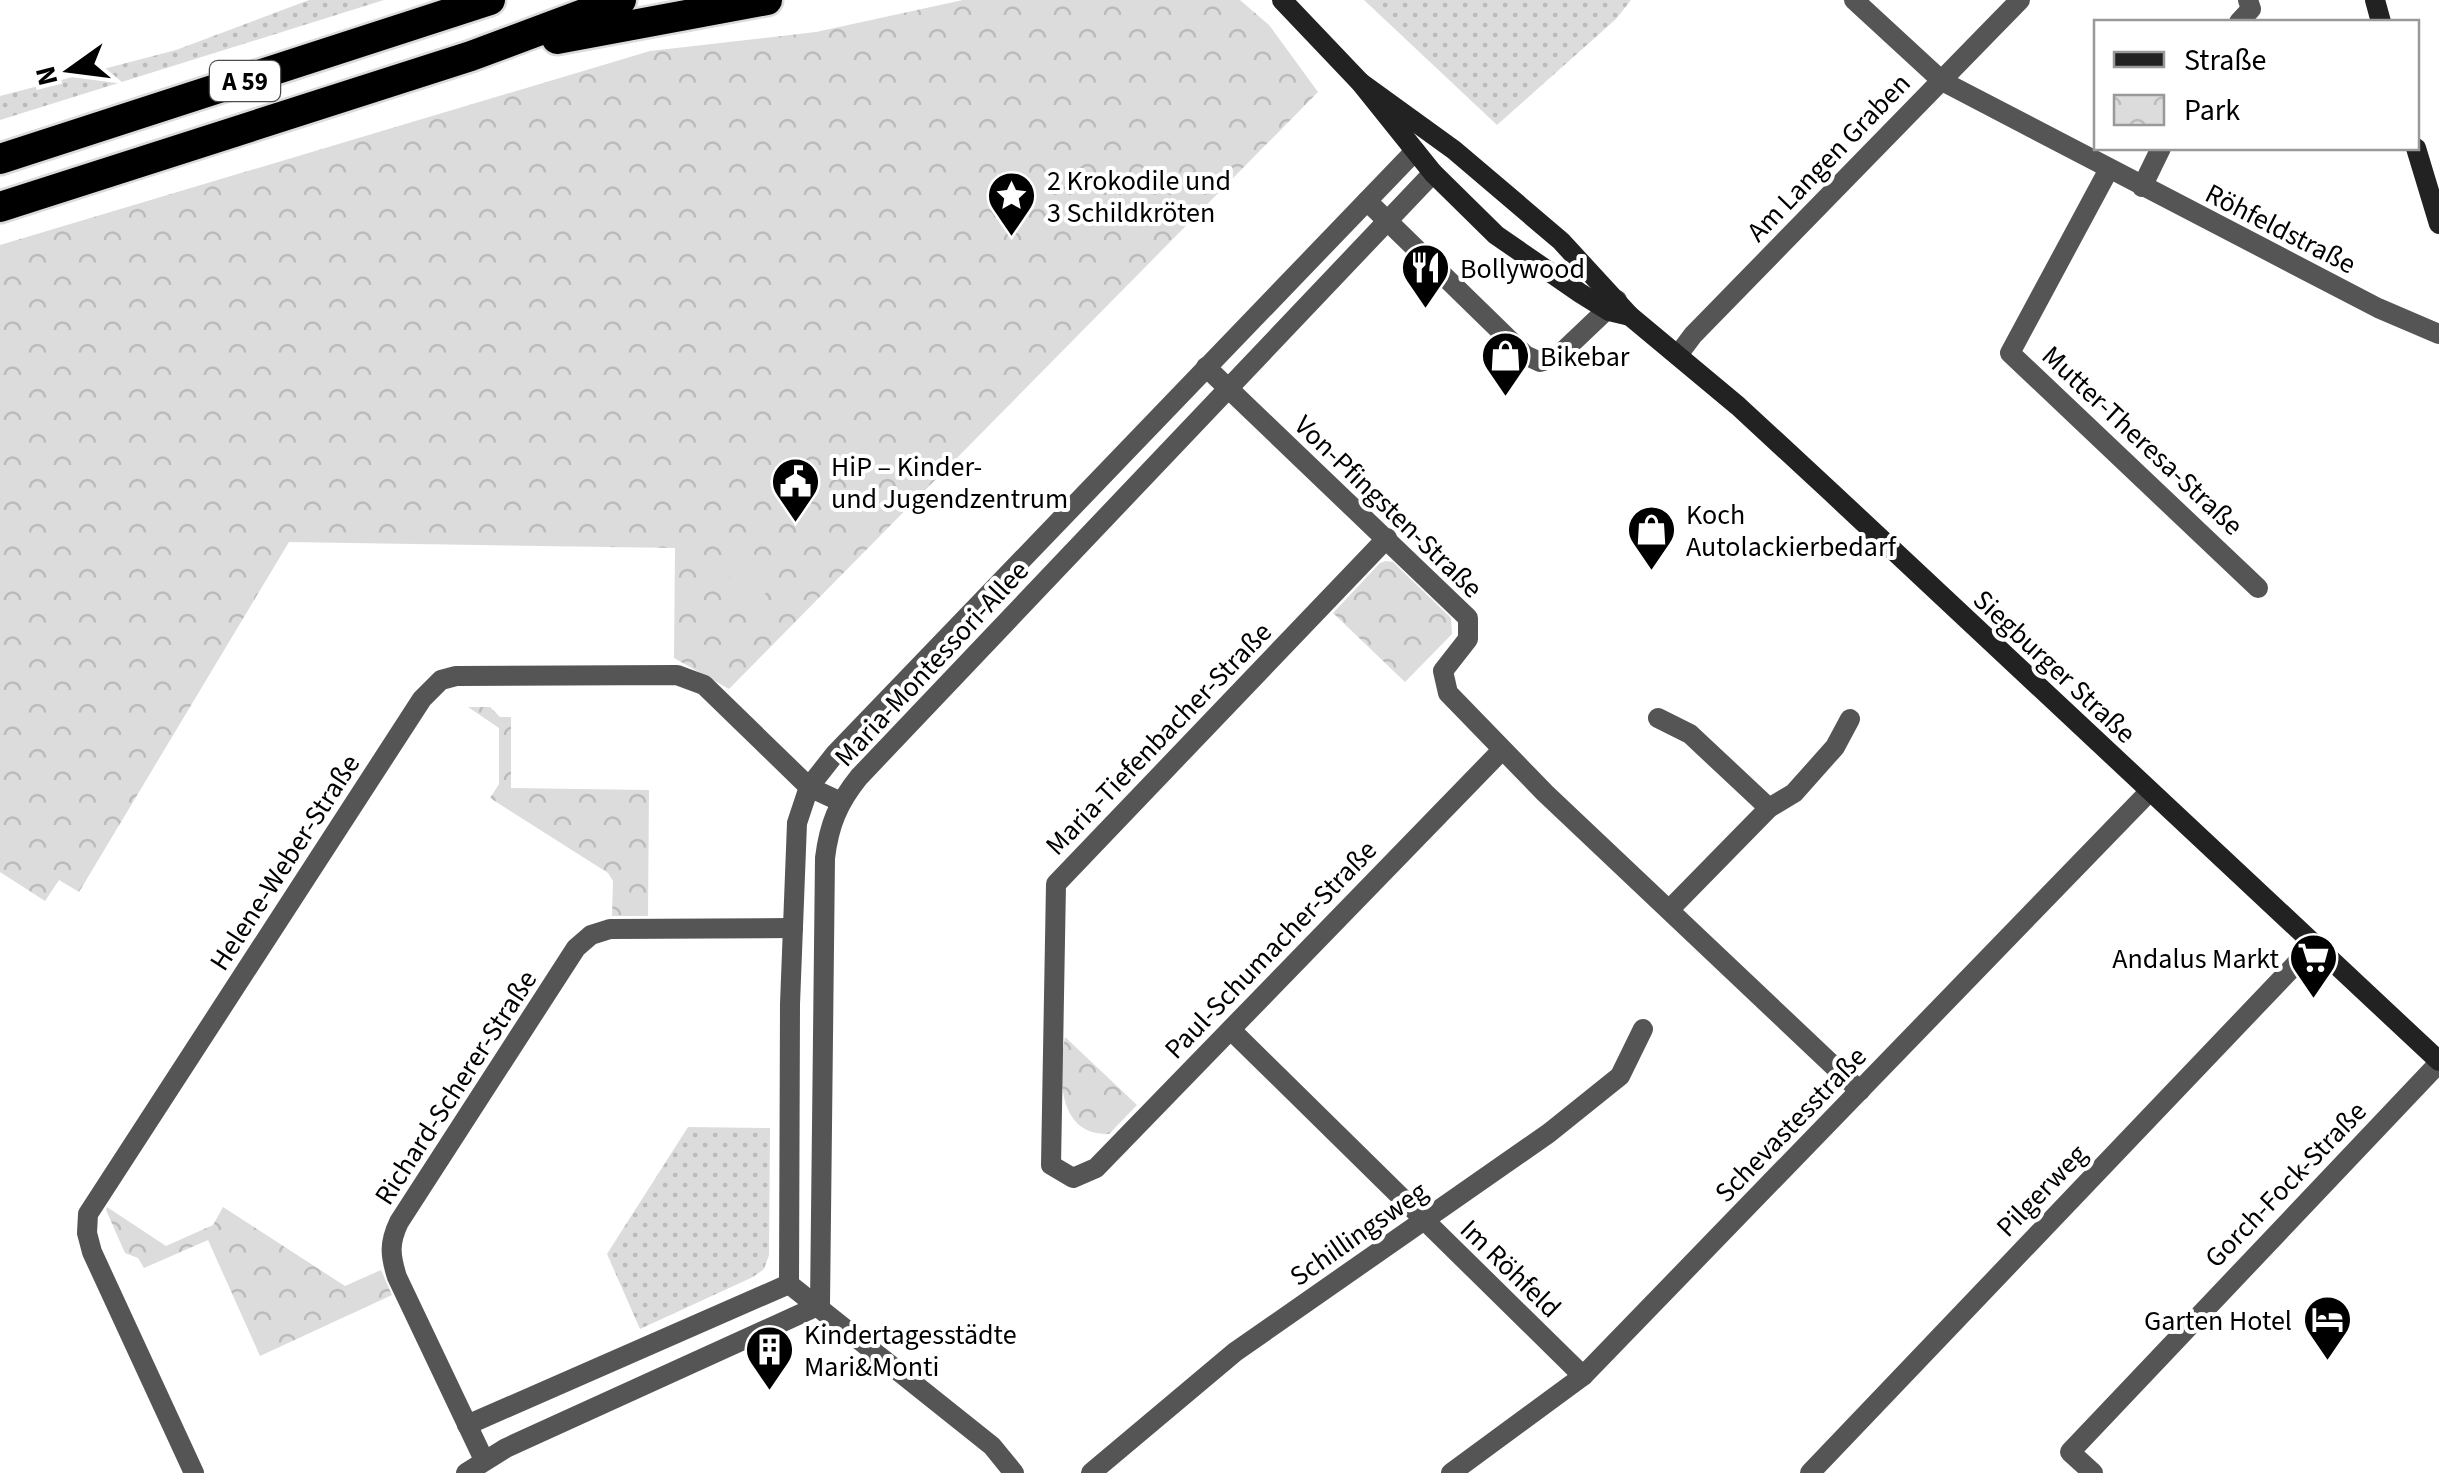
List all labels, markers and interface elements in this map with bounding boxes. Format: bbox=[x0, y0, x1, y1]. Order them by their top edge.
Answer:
north arrow bbox=[20, 20, 120, 120]
legend bbox=[2094, 20, 2419, 150]
text: Straße bbox=[2184, 39, 2266, 82]
road number: A 59 bbox=[210, 61, 280, 101]
text: N bbox=[25, 62, 68, 90]
street label: Am Langen Graben bbox=[1738, 64, 1920, 251]
text: Park bbox=[2184, 89, 2240, 132]
place label: 2 Krokodile und 3 Schildkröten bbox=[1047, 161, 1231, 233]
place icon: 2 Krokodile und 3 Schildkröten bbox=[986, 170, 1038, 238]
street label: Röhfeldstraße bbox=[2198, 174, 2363, 284]
restaurant icon: Bollywood bbox=[1399, 242, 1451, 310]
place label: Bollywood bbox=[1460, 249, 1585, 289]
shop icon: Bikebar bbox=[1479, 330, 1531, 398]
place label: Bikebar bbox=[1540, 337, 1630, 377]
street label: Mutter-Theresa-Straße bbox=[2033, 337, 2252, 545]
street label: Von-Pfingsten-Straße bbox=[1285, 406, 1491, 607]
place label: HiP – Kinder- und Jugendzentrum bbox=[831, 447, 1068, 519]
public building icon: HiP – Kinder- und Jugendzentrum bbox=[770, 456, 822, 524]
place label: Koch Autolackierbedarf bbox=[1686, 495, 1897, 567]
shop icon: Koch Autolackierbedarf bbox=[1625, 504, 1677, 572]
street label: Maria-Montessori-Allee bbox=[825, 552, 1038, 776]
street label: Siegburger Straße bbox=[1964, 581, 2145, 753]
street label: Maria-Tiefenbacher-Straße bbox=[1036, 613, 1281, 864]
street label: Helene-Weber-Straße bbox=[200, 747, 370, 979]
street label: Paul-Schumacher-Straße bbox=[1155, 831, 1386, 1068]
supermarket icon: Andalus Markt bbox=[2288, 932, 2340, 1000]
place label: Andalus Markt bbox=[2112, 939, 2280, 979]
street label: Richard-Scherer-Straße bbox=[365, 962, 547, 1213]
street label: Schevastesstraße bbox=[1706, 1038, 1876, 1212]
street label: Gorch-Fock-Straße bbox=[2196, 1092, 2376, 1277]
street label: Pilgerweg bbox=[1987, 1135, 2096, 1246]
street label: Schillingsweg bbox=[1282, 1172, 1436, 1296]
street label: Im Röhfeld bbox=[1451, 1210, 1570, 1327]
hotel icon: Garten Hotel bbox=[2301, 1294, 2353, 1362]
place label: Garten Hotel bbox=[2144, 1301, 2292, 1341]
place label: Kindertagesstädte Mari&Monti bbox=[804, 1315, 1017, 1387]
building icon: Kindertagesstädte Mari&Monti bbox=[743, 1324, 795, 1392]

